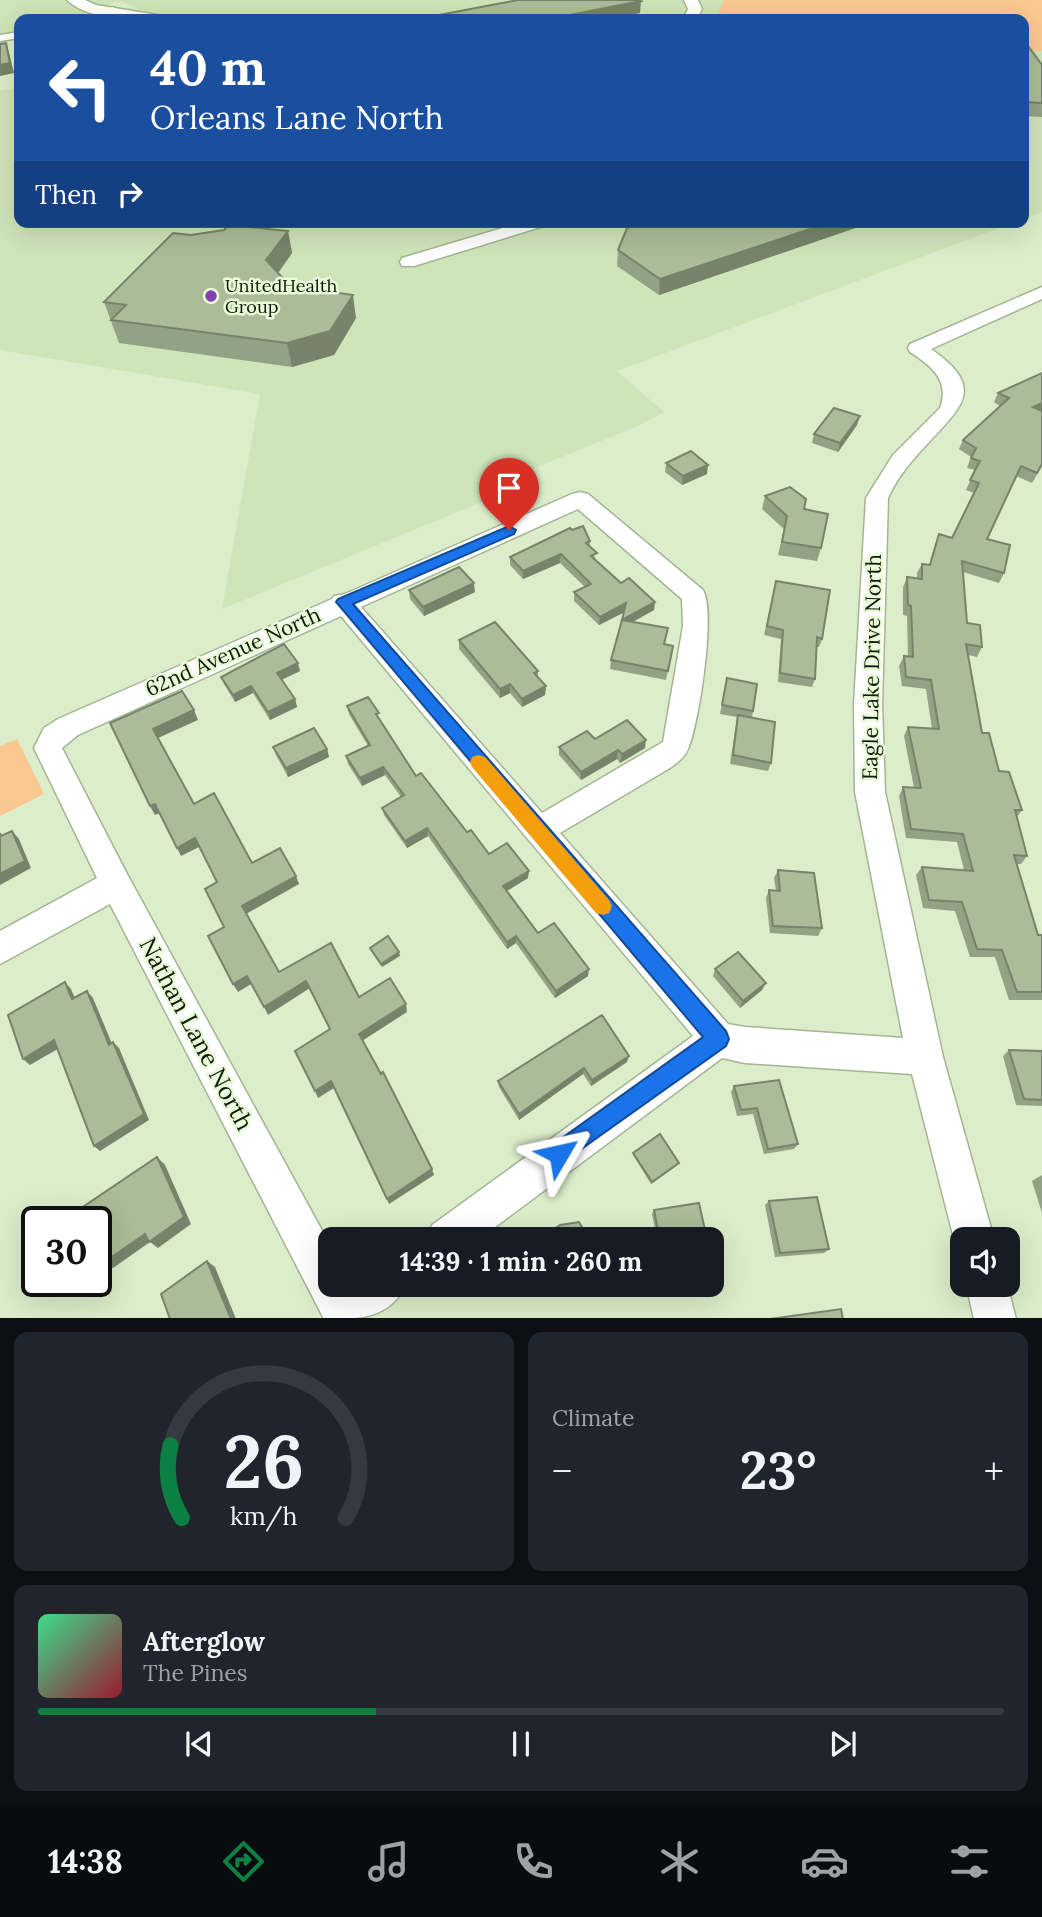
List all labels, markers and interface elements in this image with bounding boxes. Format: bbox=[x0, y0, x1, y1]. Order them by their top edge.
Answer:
text: 40 m bbox=[150, 36, 266, 98]
icon: left bbox=[35, 42, 126, 133]
text: Orleans Lane North bbox=[150, 97, 444, 138]
icon: right bbox=[111, 175, 149, 213]
text: Then bbox=[35, 178, 97, 211]
place label: UnitedHealth Group bbox=[225, 274, 338, 318]
marker: UnitedHealth Group bbox=[203, 288, 219, 304]
pin bbox=[479, 458, 539, 530]
icon: arrive bbox=[490, 469, 528, 507]
street label: Eagle Lake Drive North bbox=[856, 554, 887, 780]
street label: 62nd Avenue North bbox=[141, 601, 325, 702]
street label: Nathan Lane North bbox=[132, 932, 260, 1136]
position arrow bbox=[522, 1117, 596, 1191]
speed limit sign: 30 bbox=[21, 1206, 112, 1297]
map controls bbox=[950, 1227, 1020, 1297]
button: sound bbox=[950, 1227, 1020, 1297]
text: 14:39 · 1 min · 260 m bbox=[400, 1245, 642, 1278]
text: Climate bbox=[552, 1403, 634, 1432]
text: 26 bbox=[224, 1415, 304, 1508]
text: 23° bbox=[740, 1437, 816, 1503]
text: − bbox=[552, 1447, 572, 1495]
text: + bbox=[984, 1447, 1004, 1495]
text: km/h bbox=[230, 1499, 298, 1531]
text: Afterglow bbox=[143, 1625, 265, 1658]
text: The Pines bbox=[143, 1658, 248, 1687]
icon: previous bbox=[180, 1725, 218, 1763]
icon: pause bbox=[502, 1725, 540, 1763]
icon: next bbox=[824, 1725, 862, 1763]
icon: directions bbox=[219, 1837, 268, 1886]
icon: music bbox=[364, 1837, 413, 1886]
icon: phone bbox=[509, 1837, 558, 1886]
icon: climate bbox=[655, 1837, 704, 1886]
icon: car bbox=[800, 1837, 849, 1886]
icon: filters bbox=[945, 1837, 994, 1886]
text: 14:38 bbox=[48, 1841, 123, 1882]

